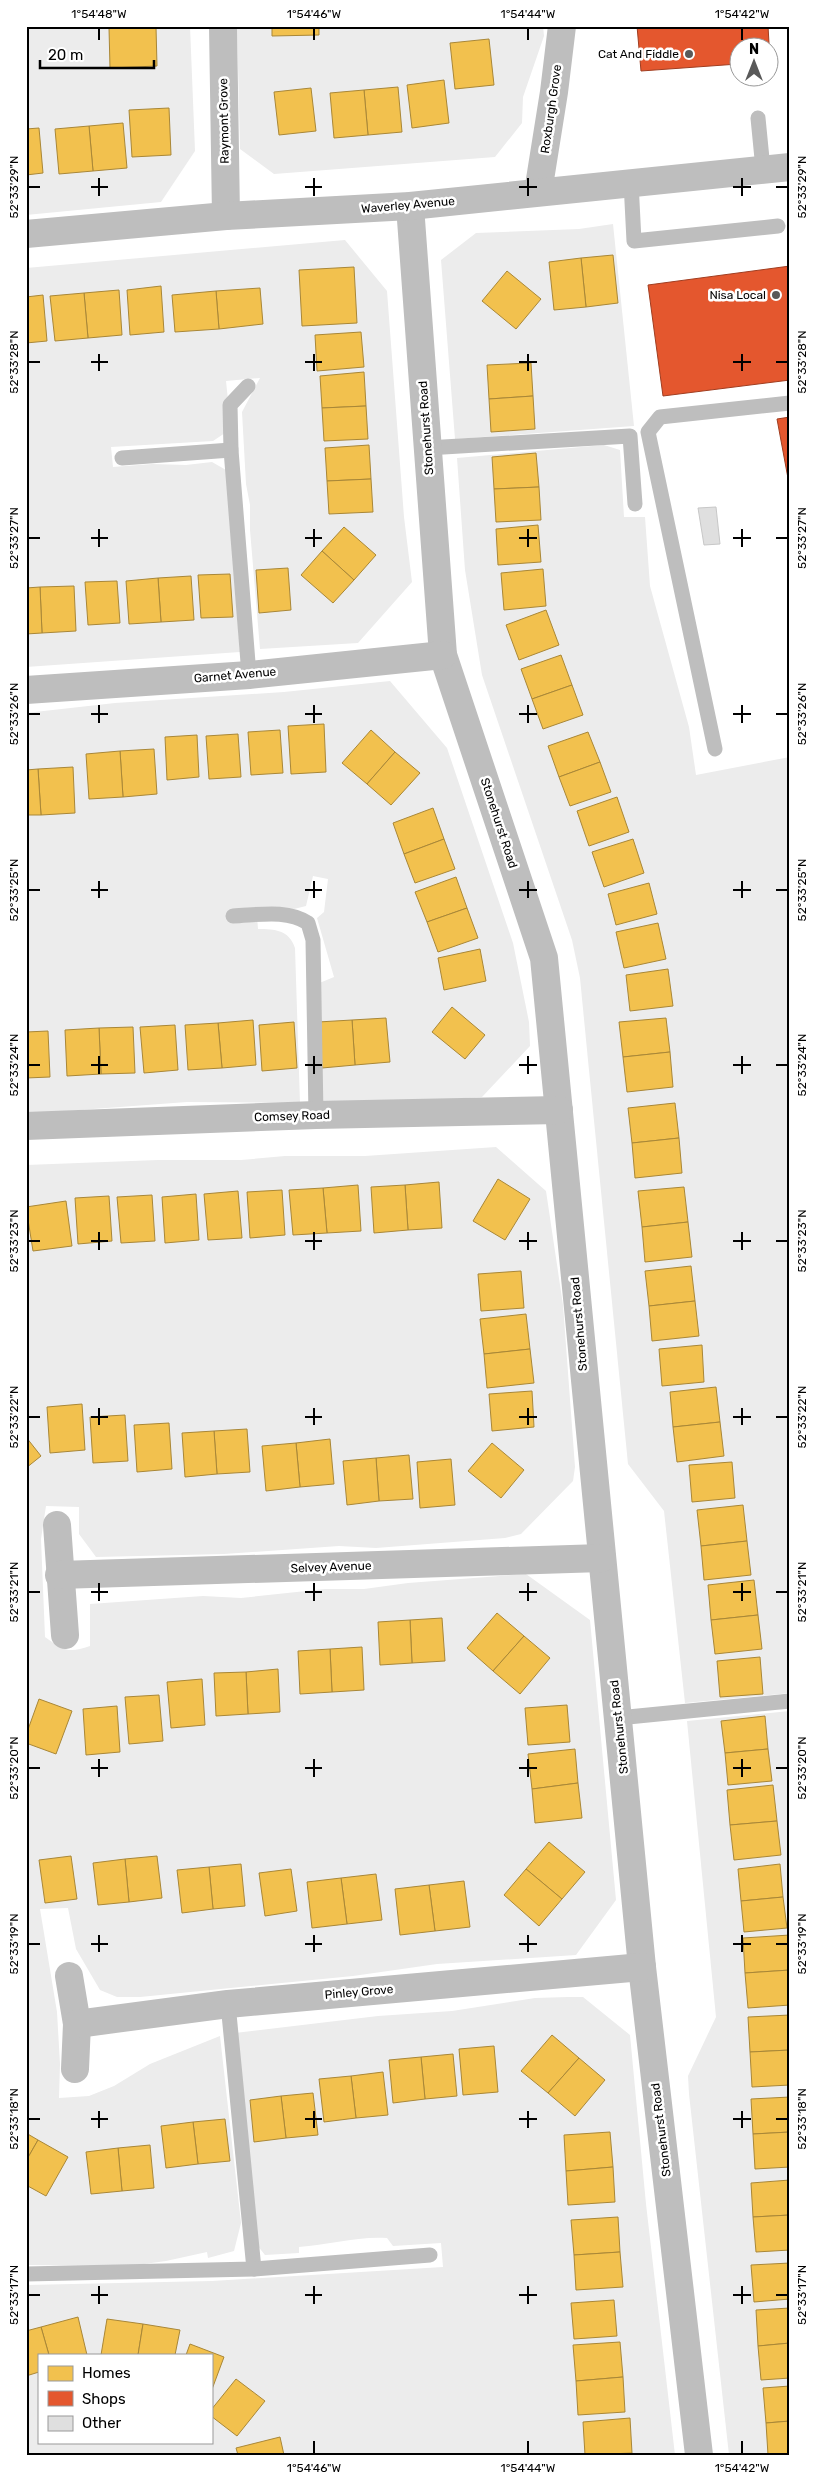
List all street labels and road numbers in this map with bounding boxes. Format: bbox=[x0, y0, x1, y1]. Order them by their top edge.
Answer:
street label: Roxburgh Grove bbox=[538, 63, 564, 154]
street label: Raymont Grove bbox=[216, 78, 232, 164]
street label: Waverley Avenue bbox=[361, 194, 456, 216]
street label: Stonehurst Road bbox=[416, 380, 436, 476]
street label: Garnet Avenue bbox=[193, 664, 277, 686]
street label: Stonehurst Road bbox=[478, 776, 520, 870]
street label: Comsey Road bbox=[254, 1108, 330, 1124]
street label: Stonehurst Road bbox=[568, 1276, 590, 1372]
street label: Selvey Avenue bbox=[290, 1559, 372, 1575]
street label: Stonehurst Road bbox=[607, 1679, 631, 1775]
street label: Pinley Grove bbox=[324, 1982, 394, 2002]
street label: Stonehurst Road bbox=[648, 2082, 674, 2178]

